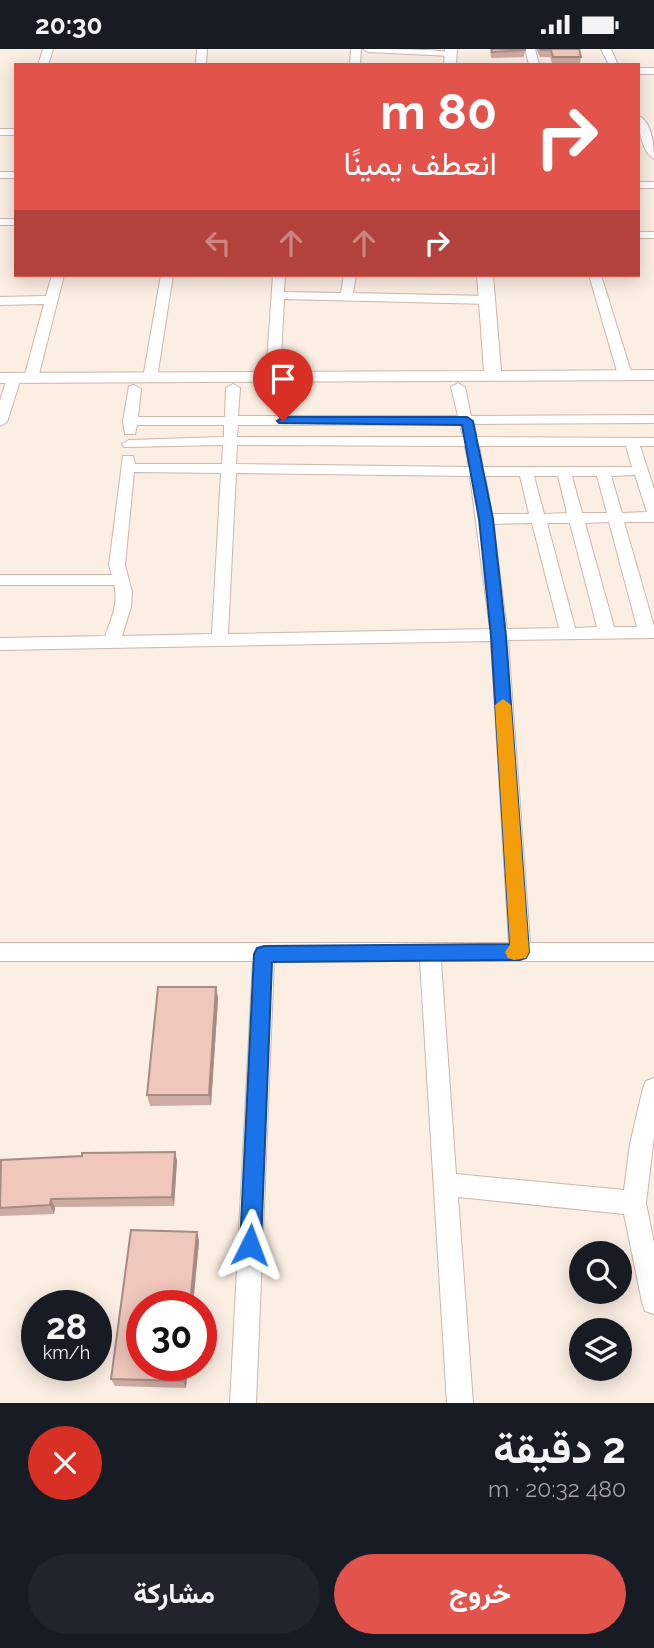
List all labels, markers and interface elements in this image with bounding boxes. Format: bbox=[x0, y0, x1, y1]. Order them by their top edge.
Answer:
text: 20:30 bbox=[35, 10, 103, 40]
text: 80 m bbox=[380, 83, 497, 140]
icon: right bbox=[521, 91, 612, 182]
text: انعطف يمينًا bbox=[344, 145, 497, 182]
icon: left bbox=[199, 224, 237, 262]
icon: ahead bbox=[272, 224, 310, 262]
icon: ahead bbox=[345, 224, 383, 262]
icon: right bbox=[418, 224, 456, 262]
pin bbox=[253, 349, 313, 421]
icon: arrive bbox=[264, 360, 302, 398]
position arrow bbox=[213, 1208, 287, 1282]
map controls bbox=[569, 1241, 632, 1381]
button: search bbox=[569, 1241, 632, 1304]
speed limit sign: 30 bbox=[126, 1290, 217, 1381]
text: 28 bbox=[46, 1306, 87, 1347]
button: layers bbox=[569, 1318, 632, 1381]
text: km/h bbox=[43, 1342, 90, 1363]
text: 2 دقيقة bbox=[493, 1424, 626, 1473]
button: close bbox=[28, 1426, 102, 1500]
text: 480 m · 20:32 bbox=[488, 1475, 626, 1502]
button: مشاركة bbox=[28, 1554, 320, 1634]
button: خروج bbox=[334, 1554, 626, 1634]

